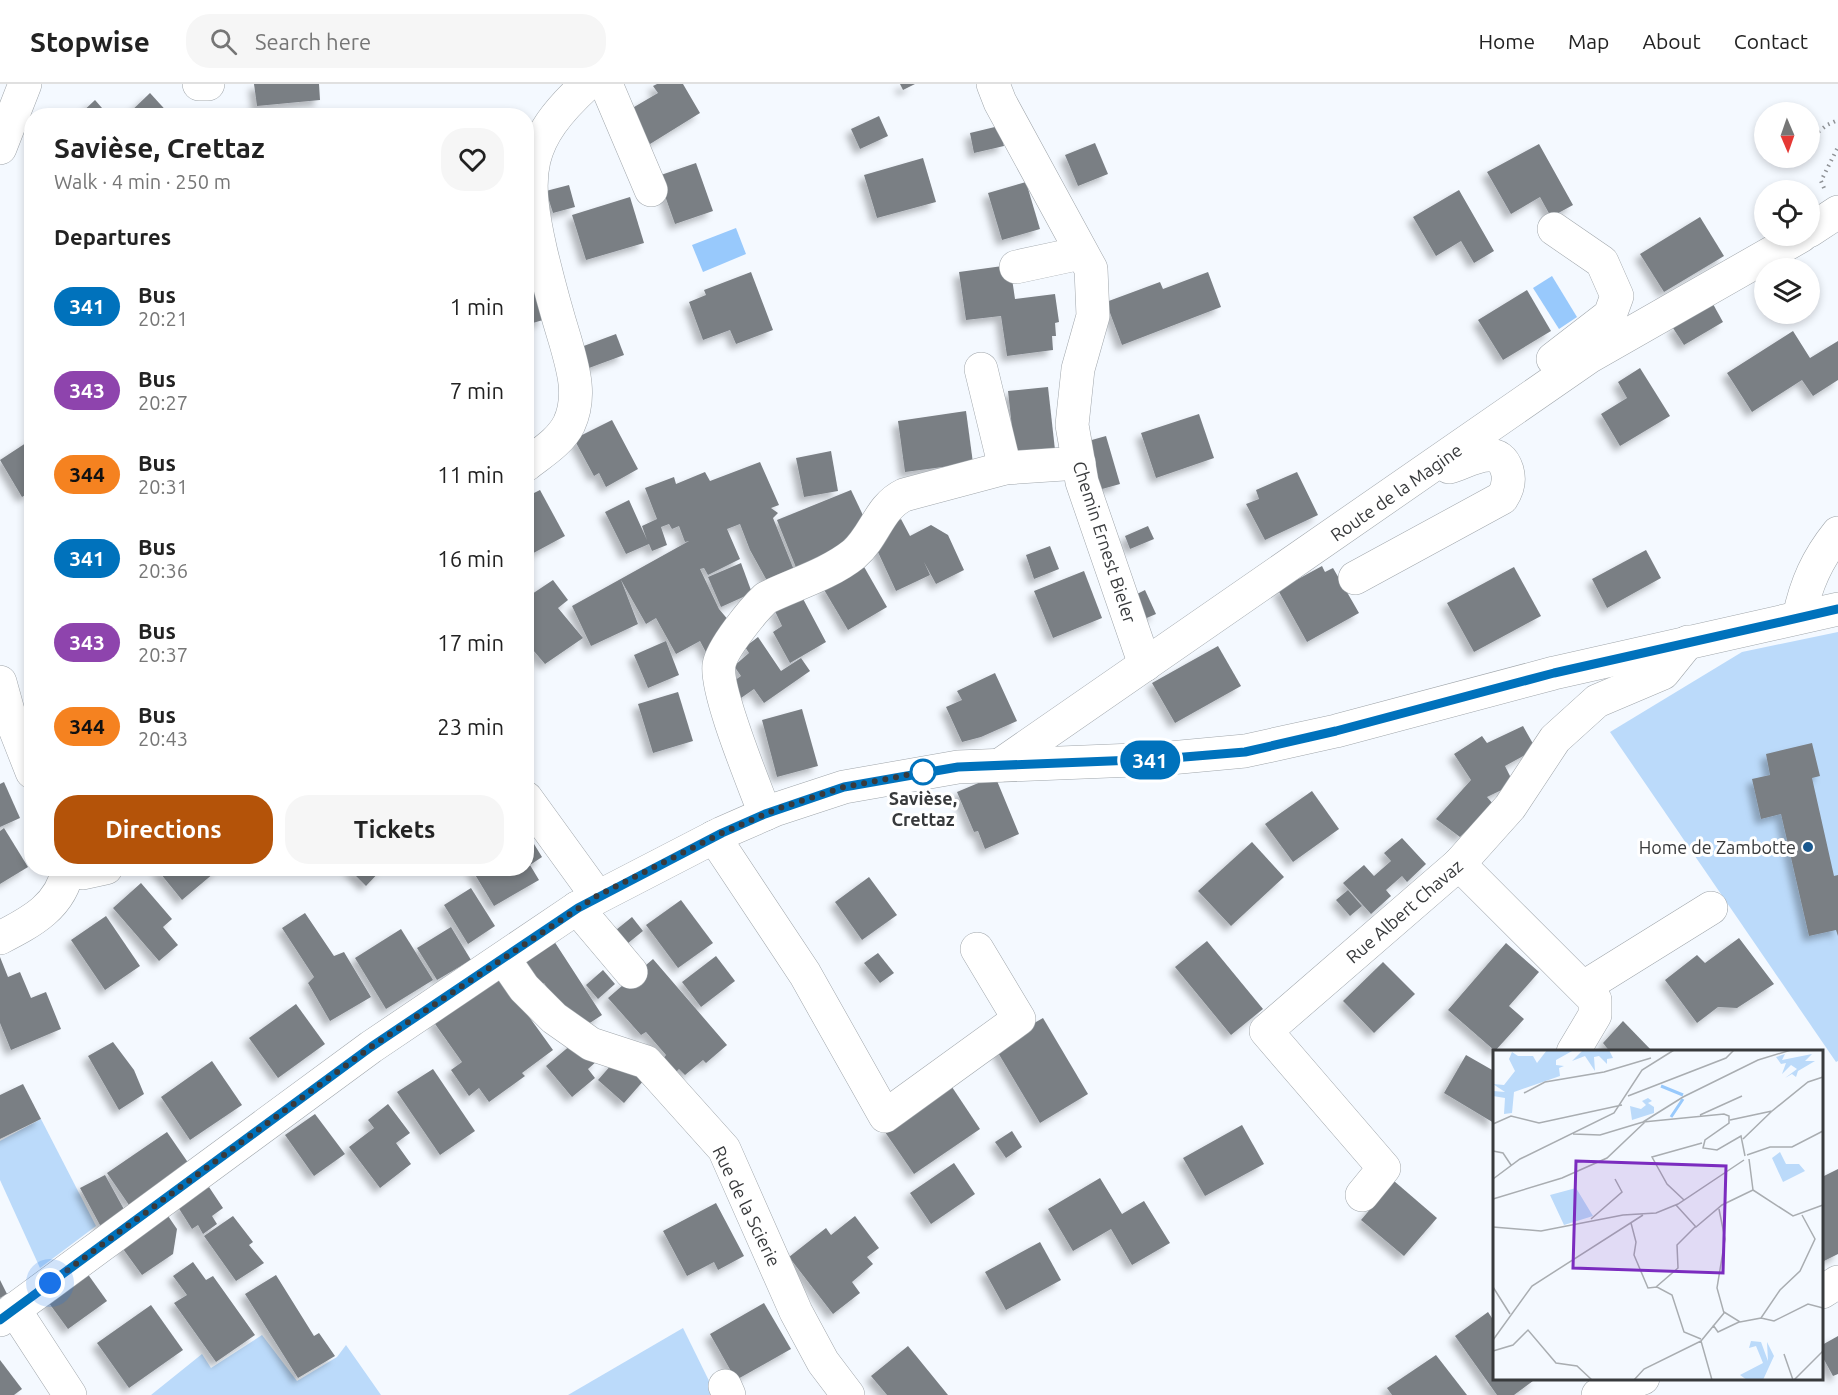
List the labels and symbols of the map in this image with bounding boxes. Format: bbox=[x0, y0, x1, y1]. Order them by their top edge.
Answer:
north arrow bbox=[1754, 102, 1820, 168]
street label: Route de la Magine bbox=[1327, 439, 1465, 545]
street label: Chemin Ernest Bieler bbox=[1069, 459, 1141, 626]
line badge: 341 bbox=[1116, 740, 1184, 780]
marker: Savièse, Crettaz bbox=[910, 759, 936, 785]
place label: Savièse, Crettaz bbox=[889, 788, 957, 829]
place label: Home de Zambotte bbox=[1639, 837, 1796, 857]
marker: Home de Zambotte bbox=[1801, 840, 1815, 854]
street label: Rue Albert Chavaz bbox=[1342, 855, 1466, 967]
inset map bbox=[1493, 1050, 1823, 1380]
street label: Rue de la Scierie bbox=[709, 1143, 785, 1269]
your location bbox=[35, 1268, 65, 1298]

